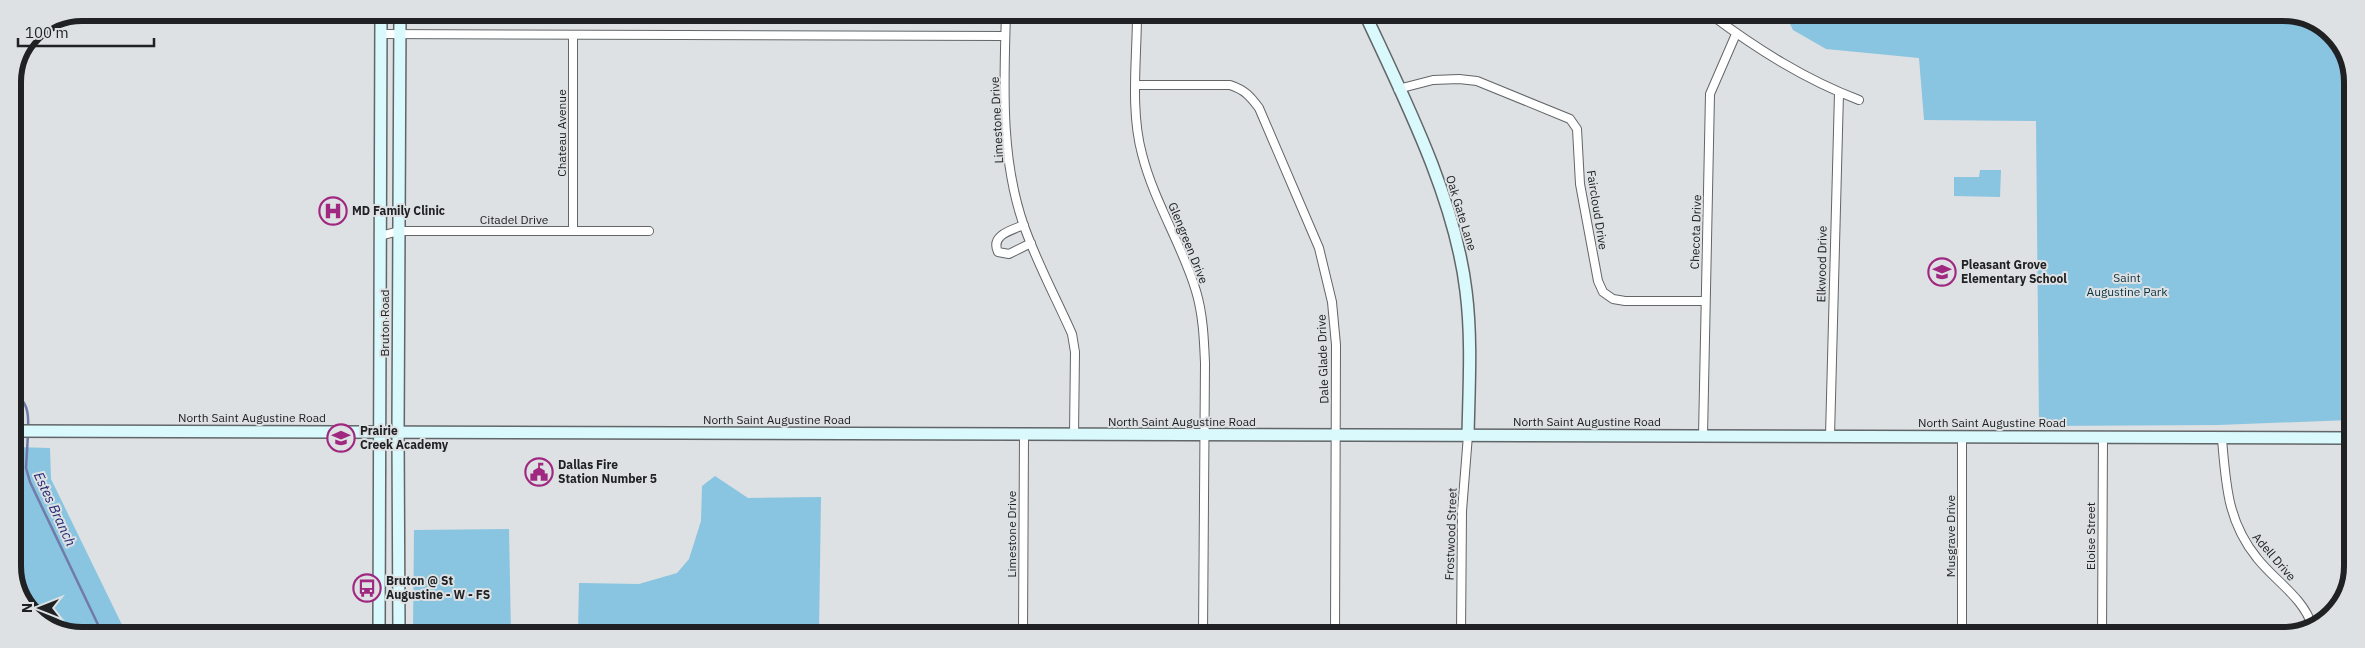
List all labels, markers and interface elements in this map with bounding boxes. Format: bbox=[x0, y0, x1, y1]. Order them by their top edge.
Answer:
scale bar bbox=[18, 15, 154, 47]
text: 100 m bbox=[25, 23, 69, 42]
street label: Limestone Drive bbox=[987, 76, 1006, 164]
street label: Chateau Avenue bbox=[554, 89, 569, 177]
street label: Faircloud Drive bbox=[1584, 169, 1611, 251]
street label: Oak Gate Lane bbox=[1443, 173, 1480, 253]
street label: Checota Drive bbox=[1687, 194, 1704, 270]
hospital icon: MD Family Clinic bbox=[318, 196, 348, 226]
street label: Glengreen Drive bbox=[1165, 200, 1212, 286]
place label: MD Family Clinic bbox=[352, 203, 445, 218]
street label: Citadel Drive bbox=[480, 212, 549, 227]
street label: Elkwood Drive bbox=[1813, 225, 1830, 303]
school or university icon: Pleasant Grove Elementary School bbox=[1927, 257, 1957, 287]
place label: Pleasant Grove Elementary School bbox=[1961, 257, 2067, 286]
park label: Saint Augustine Park bbox=[2086, 270, 2168, 299]
street label: Bruton Road bbox=[377, 289, 392, 357]
street label: Dale Glade Drive bbox=[1313, 314, 1332, 404]
street label: North Saint Augustine Road bbox=[178, 410, 326, 425]
street label: North Saint Augustine Road bbox=[703, 412, 851, 427]
street label: North Saint Augustine Road bbox=[1108, 414, 1256, 429]
street label: North Saint Augustine Road bbox=[1513, 414, 1661, 429]
street label: North Saint Augustine Road bbox=[1918, 415, 2066, 430]
school or university icon: Prairie Creek Academy bbox=[326, 423, 356, 453]
place label: Prairie Creek Academy bbox=[360, 423, 449, 452]
public building icon: Dallas Fire Station Number 5 bbox=[524, 457, 554, 487]
place label: Dallas Fire Station Number 5 bbox=[558, 457, 657, 486]
water label: Estes Branch bbox=[30, 469, 80, 549]
street label: Frostwood Street bbox=[1441, 487, 1460, 581]
street label: Limestone Drive bbox=[1004, 490, 1019, 577]
street label: Musgrave Drive bbox=[1943, 494, 1958, 577]
street label: Eloise Street bbox=[2083, 502, 2098, 570]
street label: Adell Drive bbox=[2250, 530, 2299, 584]
bus stop icon: Bruton @ St Augustine - W - FS bbox=[352, 573, 382, 603]
place label: Bruton @ St Augustine - W - FS bbox=[386, 573, 490, 602]
north arrow bbox=[15, 583, 65, 633]
text: N bbox=[18, 603, 36, 613]

